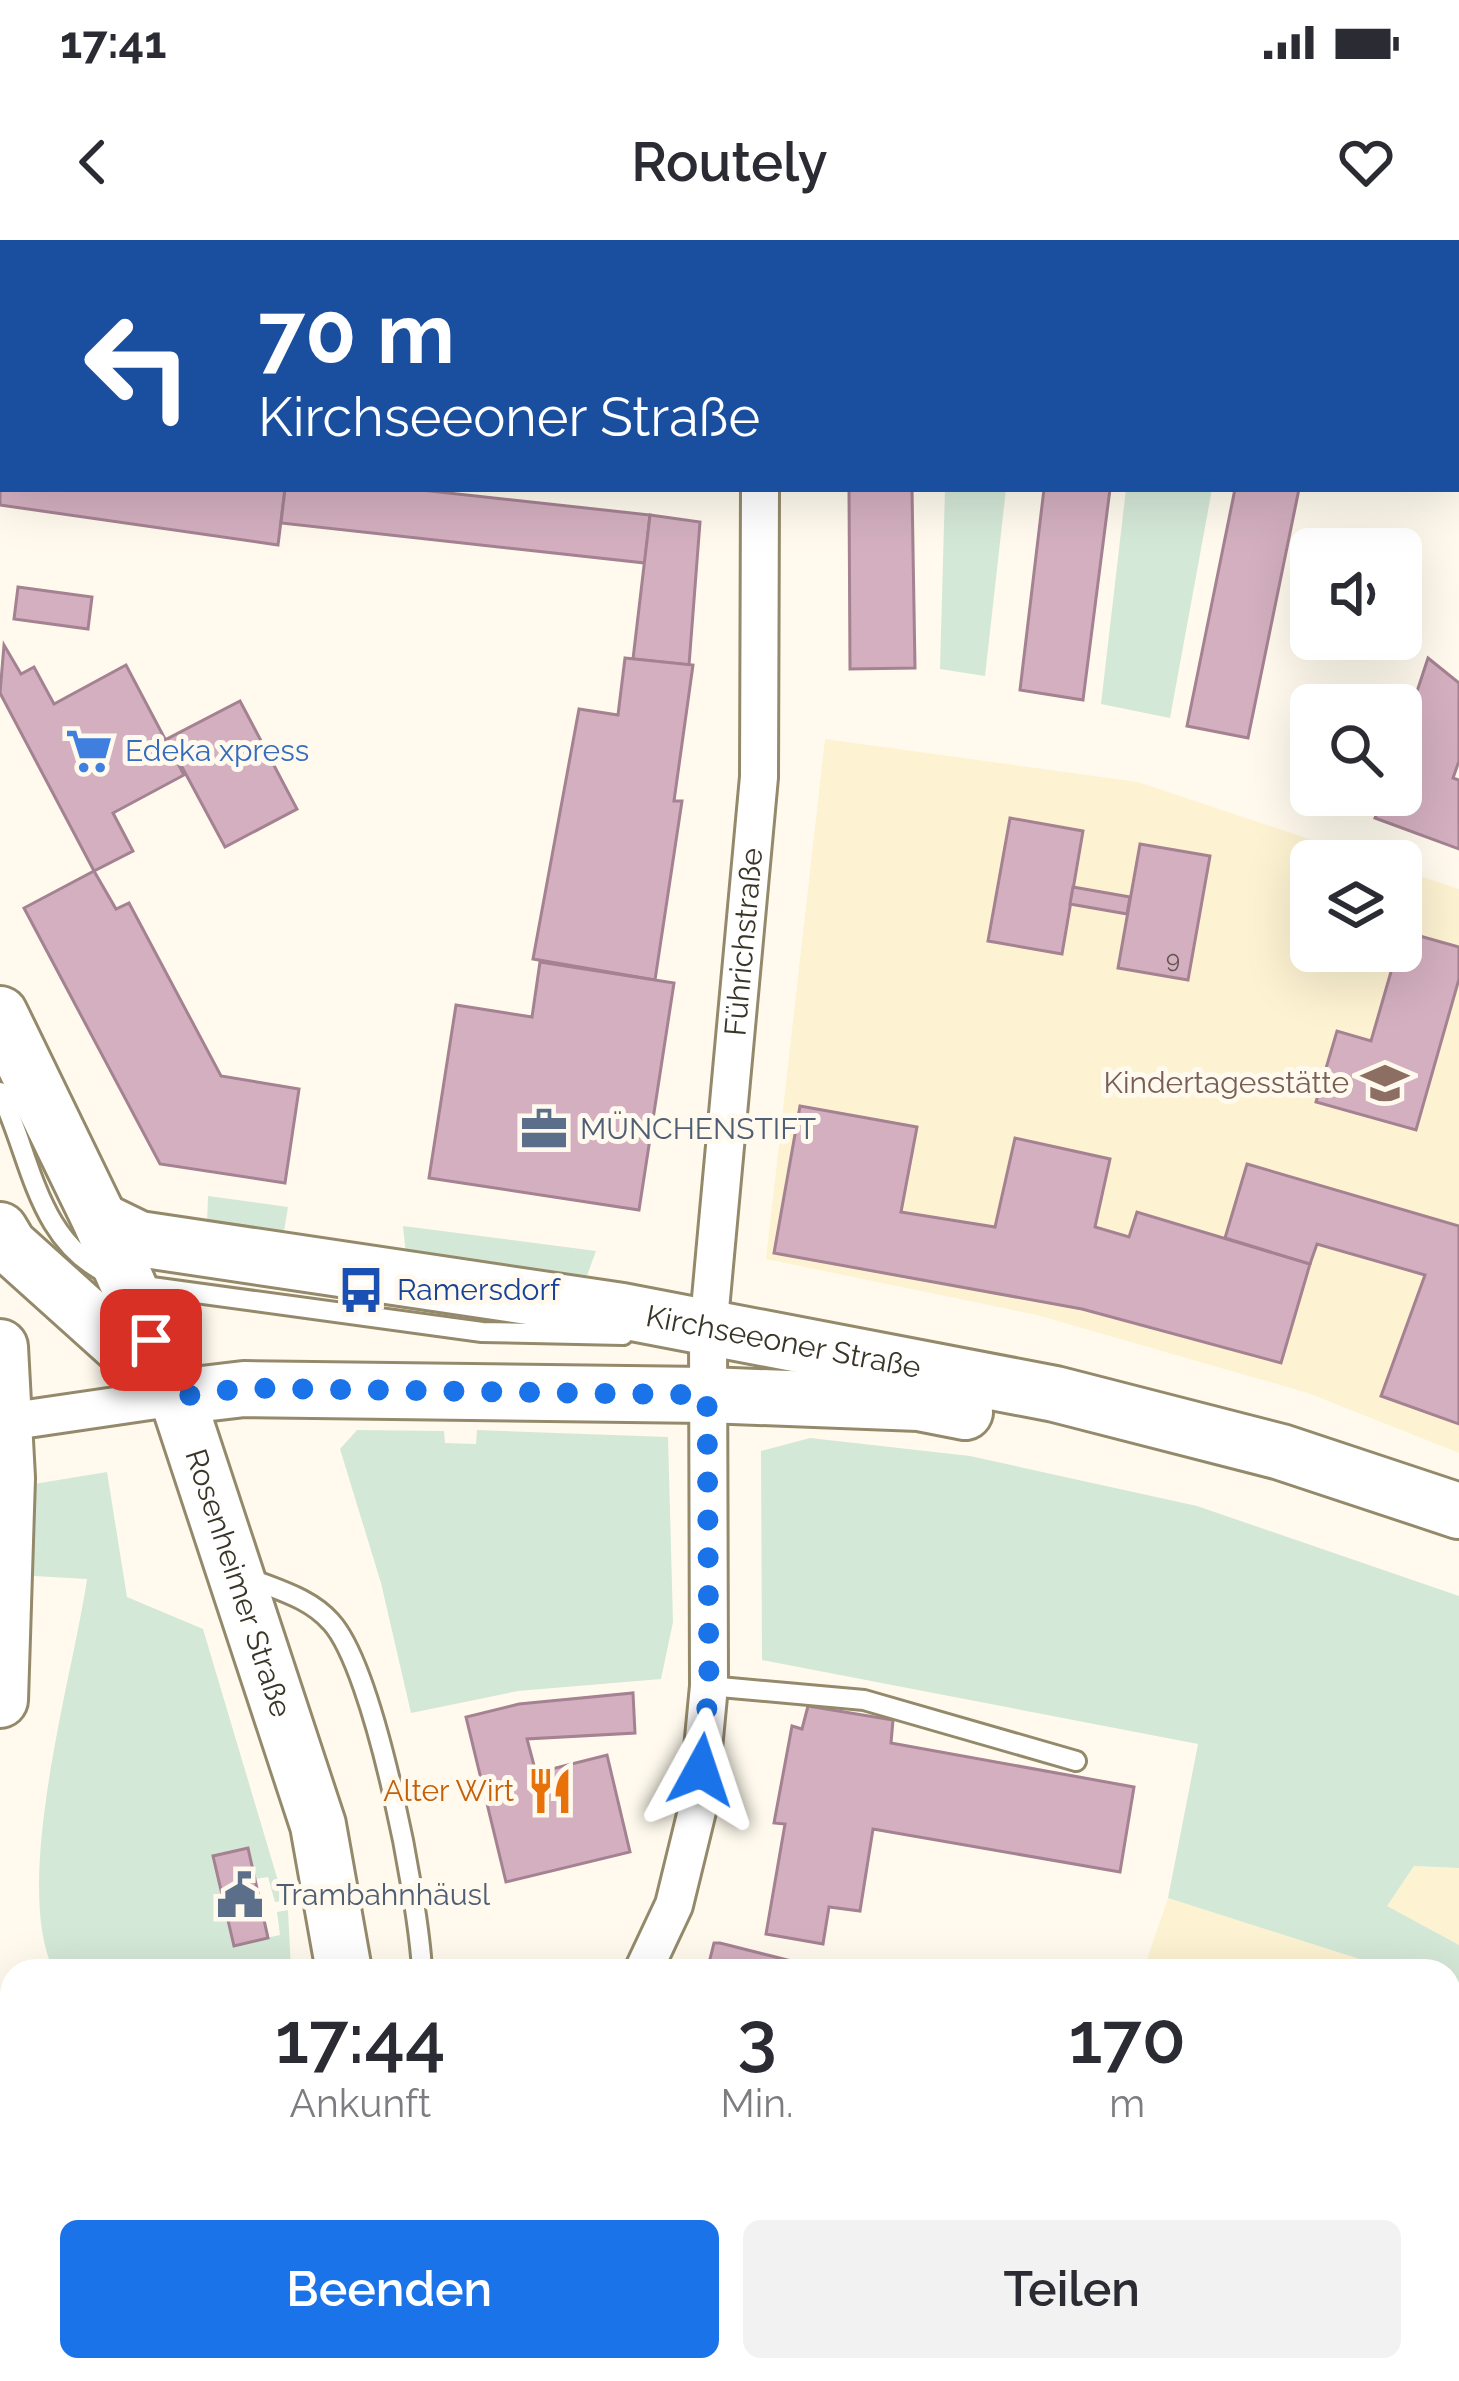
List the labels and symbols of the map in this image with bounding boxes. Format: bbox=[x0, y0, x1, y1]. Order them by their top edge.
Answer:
supermarket icon: Edeka xpress bbox=[64, 726, 114, 776]
place label: Edeka xpress bbox=[125, 733, 309, 768]
street label: Führichstraße bbox=[717, 846, 769, 1037]
house number: 9 bbox=[1166, 945, 1180, 974]
school or university icon: Kindertagesstätte bbox=[1360, 1058, 1410, 1108]
place label: Kindertagesstätte bbox=[1104, 1065, 1349, 1100]
office icon: MÜNCHENSTIFT bbox=[519, 1104, 569, 1154]
place label: MÜNCHENSTIFT bbox=[580, 1111, 816, 1146]
bus stop icon: Ramersdorf bbox=[336, 1265, 386, 1315]
place label: Ramersdorf bbox=[397, 1272, 561, 1307]
pin bbox=[100, 1289, 202, 1391]
street label: Kirchseeoner Straße bbox=[643, 1298, 924, 1385]
street label: Rosenheimer Straße bbox=[178, 1445, 299, 1721]
position arrow bbox=[638, 1707, 764, 1833]
restaurant icon: Alter Wirt bbox=[525, 1766, 575, 1816]
place label: Alter Wirt bbox=[383, 1773, 514, 1808]
public building icon: Trambahnhäusl bbox=[215, 1870, 265, 1920]
place label: Trambahnhäusl bbox=[276, 1877, 491, 1912]

